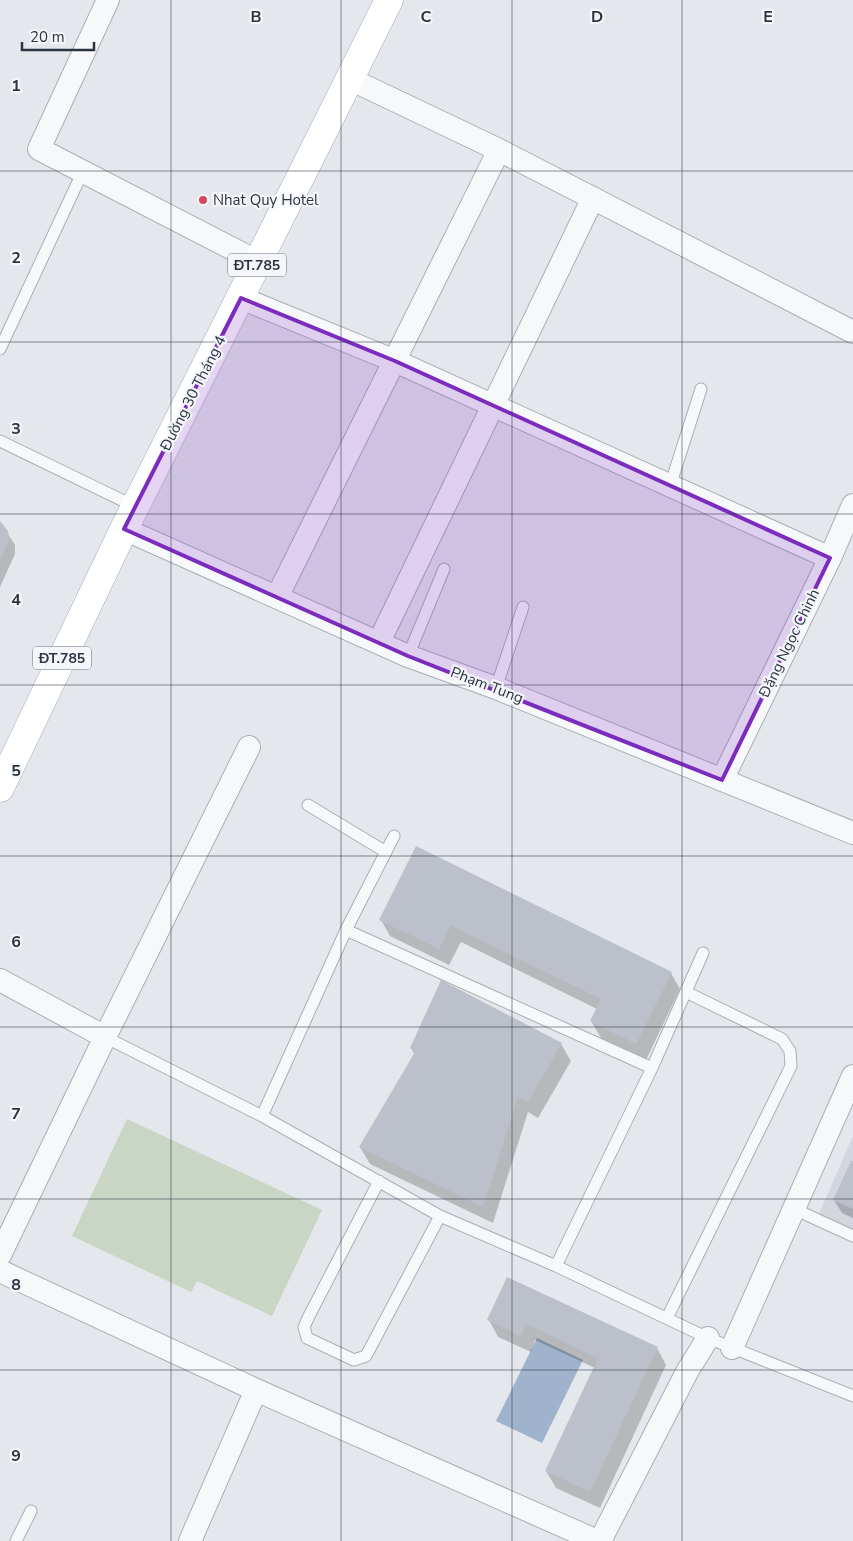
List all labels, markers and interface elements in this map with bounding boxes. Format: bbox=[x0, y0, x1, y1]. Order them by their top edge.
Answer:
text: B bbox=[250, 6, 262, 28]
text: C bbox=[421, 6, 432, 28]
text: D bbox=[591, 6, 603, 28]
text: E bbox=[763, 6, 773, 28]
scale bar bbox=[22, 20, 95, 52]
text: 20 m bbox=[30, 27, 65, 47]
text: 1 bbox=[11, 75, 21, 97]
place label: Nhat Quy Hotel bbox=[213, 190, 319, 210]
marker: Nhat Quy Hotel bbox=[197, 194, 209, 206]
text: 2 bbox=[11, 247, 21, 269]
road number: ĐT.785 bbox=[228, 254, 286, 276]
street label: Đường 30 Tháng 4 bbox=[155, 332, 231, 455]
text: 3 bbox=[11, 418, 21, 440]
street label: Đặng Ngọc Chinh bbox=[754, 585, 824, 702]
text: 4 bbox=[11, 589, 21, 611]
road number: ĐT.785 bbox=[33, 646, 91, 670]
street label: Phạm Tung bbox=[448, 662, 526, 708]
text: 5 bbox=[11, 760, 21, 782]
text: 6 bbox=[11, 931, 21, 953]
text: 7 bbox=[11, 1103, 21, 1125]
text: 8 bbox=[11, 1274, 21, 1296]
text: 9 bbox=[11, 1445, 21, 1467]

